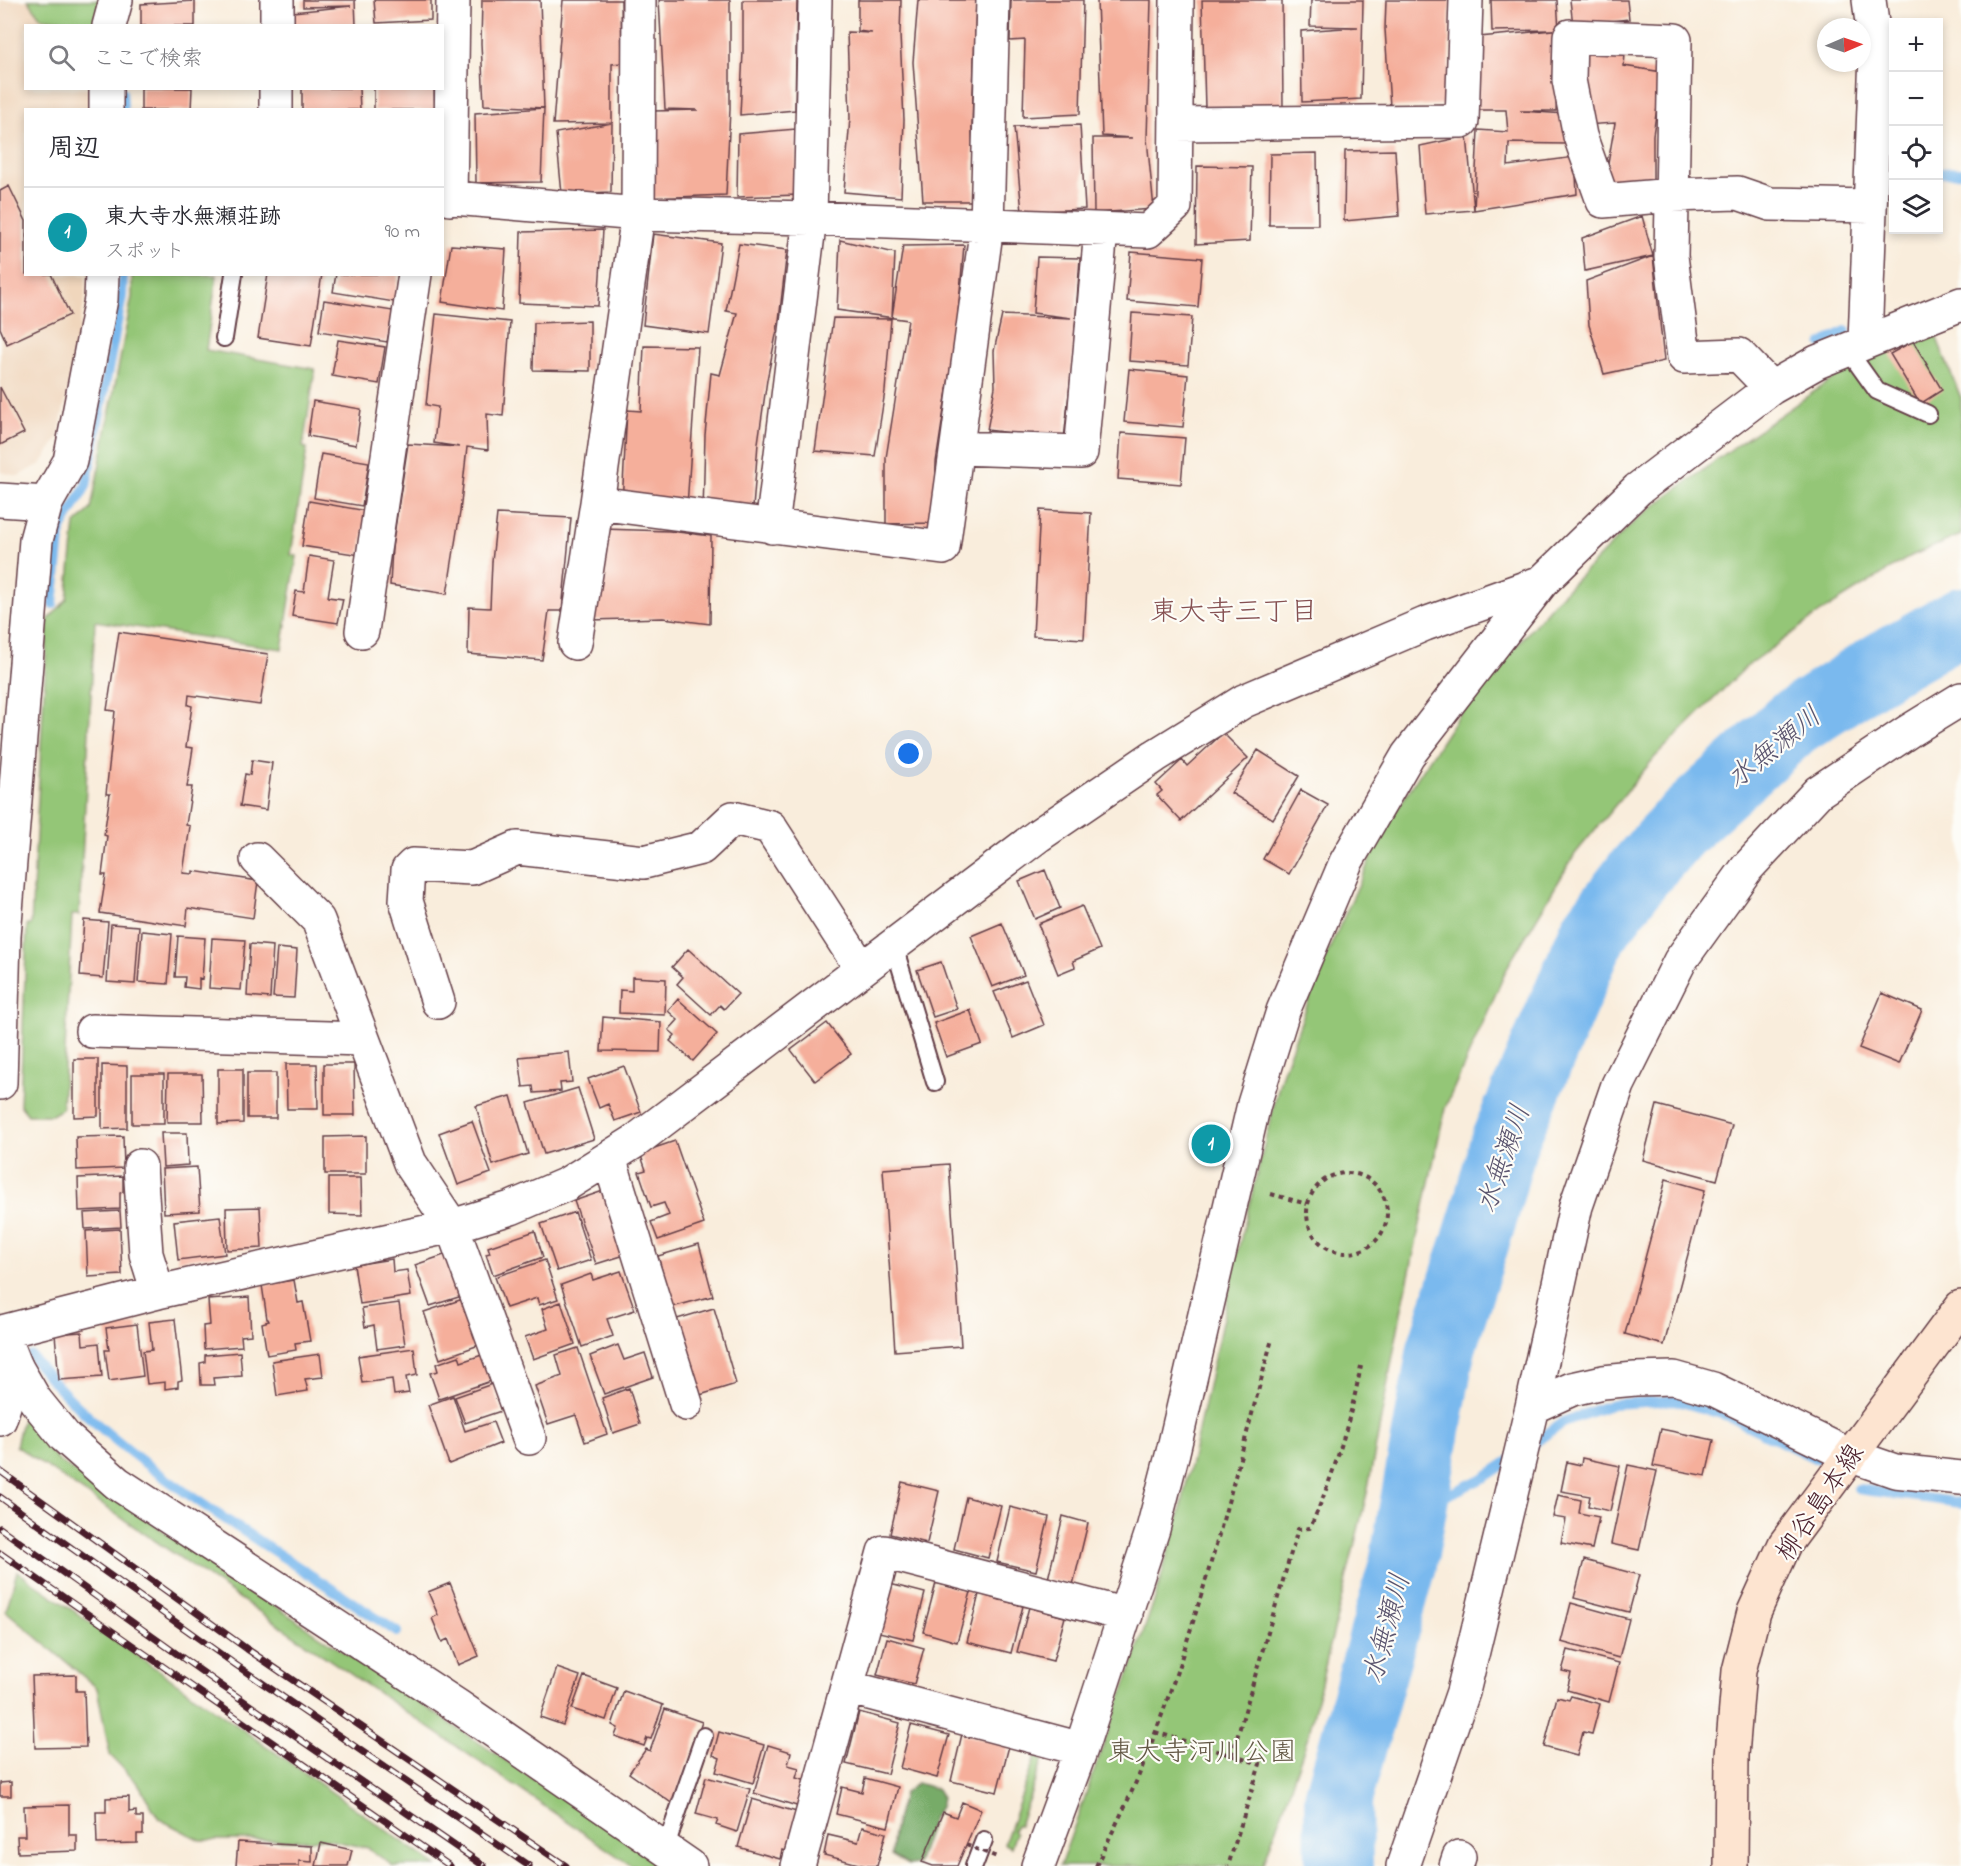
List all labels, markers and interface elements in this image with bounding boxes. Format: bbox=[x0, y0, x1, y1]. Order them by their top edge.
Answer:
north arrow bbox=[1817, 18, 1871, 72]
map controls bbox=[1889, 18, 1943, 234]
button: + bbox=[1889, 18, 1943, 72]
search box bbox=[24, 24, 444, 90]
icon: search bbox=[45, 41, 78, 74]
text: ここで検索 bbox=[93, 44, 203, 76]
button: − bbox=[1889, 72, 1943, 126]
button: locate bbox=[1889, 126, 1943, 180]
text: 周辺 bbox=[48, 131, 100, 169]
button: layers bbox=[1889, 180, 1943, 234]
text: 東大寺水無瀬荘跡 bbox=[105, 202, 281, 234]
text: 1 bbox=[64, 218, 71, 247]
text: 90 m bbox=[385, 218, 420, 247]
text: スポット bbox=[105, 238, 185, 267]
district label: 東大寺三丁目 bbox=[1150, 593, 1318, 634]
water label: 水無瀬川 bbox=[1719, 698, 1832, 800]
your location bbox=[894, 739, 923, 768]
water label: 水無瀬川 bbox=[1468, 1100, 1543, 1219]
pin: 1 bbox=[1192, 1122, 1230, 1166]
street label: 柳谷島本線 bbox=[1767, 1437, 1875, 1570]
water label: 水無瀬川 bbox=[1354, 1570, 1423, 1688]
park label: 東大寺河川公園 bbox=[1108, 1734, 1297, 1773]

